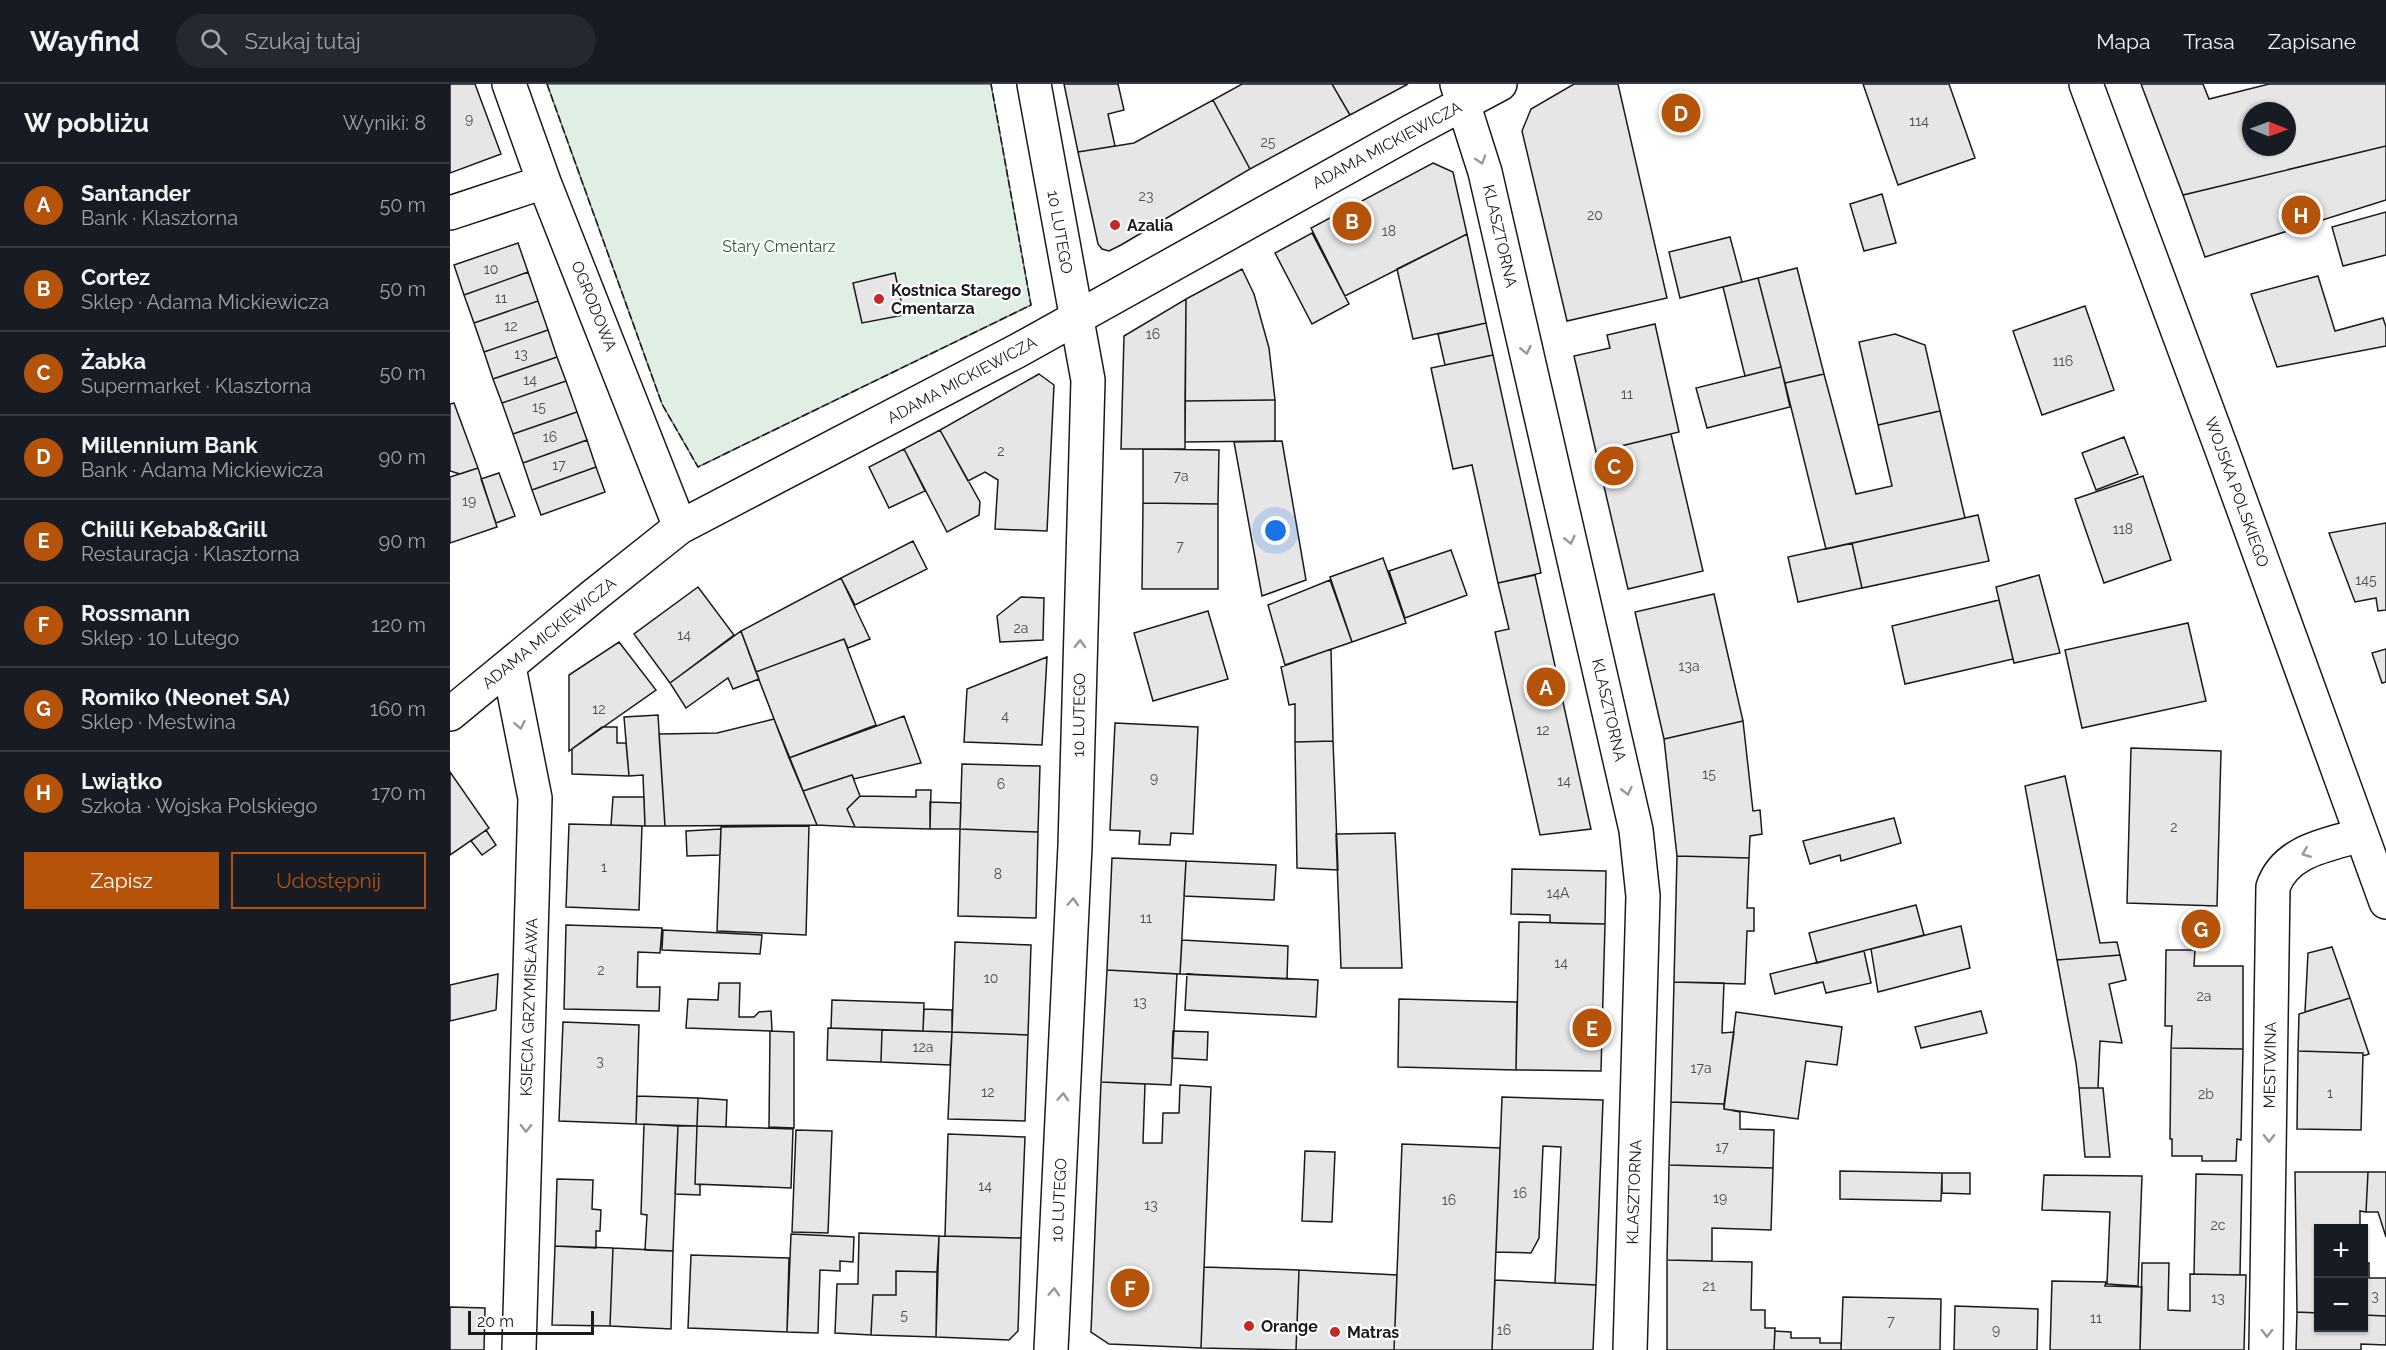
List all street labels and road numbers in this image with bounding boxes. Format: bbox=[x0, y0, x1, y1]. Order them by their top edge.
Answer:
street label: ADAMA MICKIEWICZA bbox=[1309, 97, 1465, 193]
street label: KLASZTORNA bbox=[1479, 183, 1521, 289]
street label: 10 LUTEGO bbox=[1043, 189, 1077, 275]
street label: OGRODOWA bbox=[567, 258, 621, 354]
street label: ADAMA MICKIEWICZA bbox=[884, 332, 1040, 428]
street label: WOJSKA POLSKIEGO bbox=[2201, 414, 2273, 570]
street label: ADAMA MICKIEWICZA bbox=[478, 573, 620, 693]
street label: KLASZTORNA bbox=[1588, 657, 1630, 763]
street label: 10 LUTEGO bbox=[1069, 673, 1089, 757]
street label: KSIĘCIA GRZYMISŁAWA bbox=[516, 917, 542, 1097]
street label: MESTWINA bbox=[2260, 1021, 2280, 1109]
street label: KLASZTORNA bbox=[1623, 1139, 1645, 1245]
street label: 10 LUTEGO bbox=[1047, 1157, 1071, 1243]

